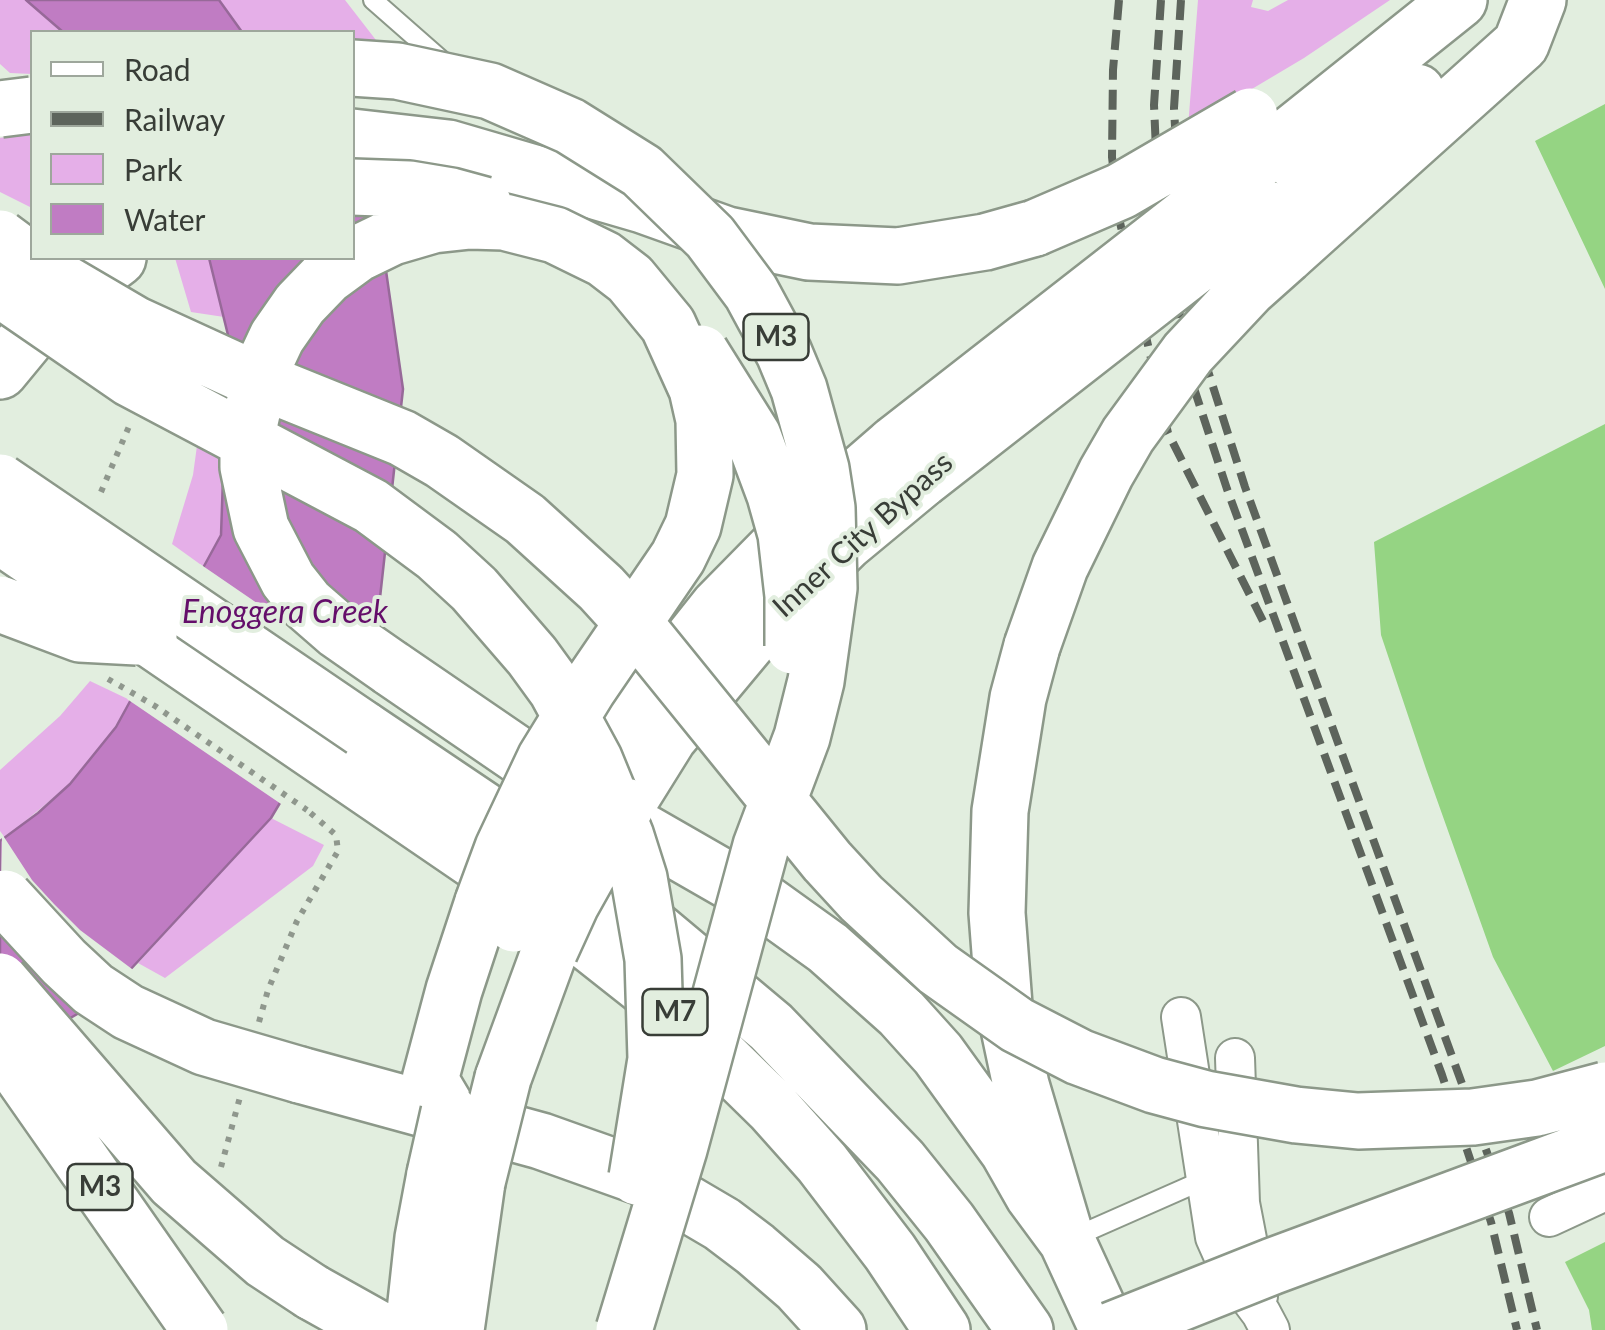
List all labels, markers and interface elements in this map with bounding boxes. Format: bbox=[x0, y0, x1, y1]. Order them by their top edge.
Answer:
legend bbox=[30, 30, 355, 260]
text: Road bbox=[124, 51, 191, 87]
text: Railway bbox=[124, 101, 225, 137]
text: Park bbox=[124, 151, 183, 187]
text: Water bbox=[124, 201, 206, 237]
road number: M3 bbox=[744, 314, 808, 360]
street label: Inner City Bypass bbox=[766, 445, 960, 625]
water label: Enoggera Creek bbox=[182, 594, 388, 632]
road number: M7 bbox=[642, 989, 708, 1035]
road number: M3 bbox=[68, 1164, 132, 1210]

